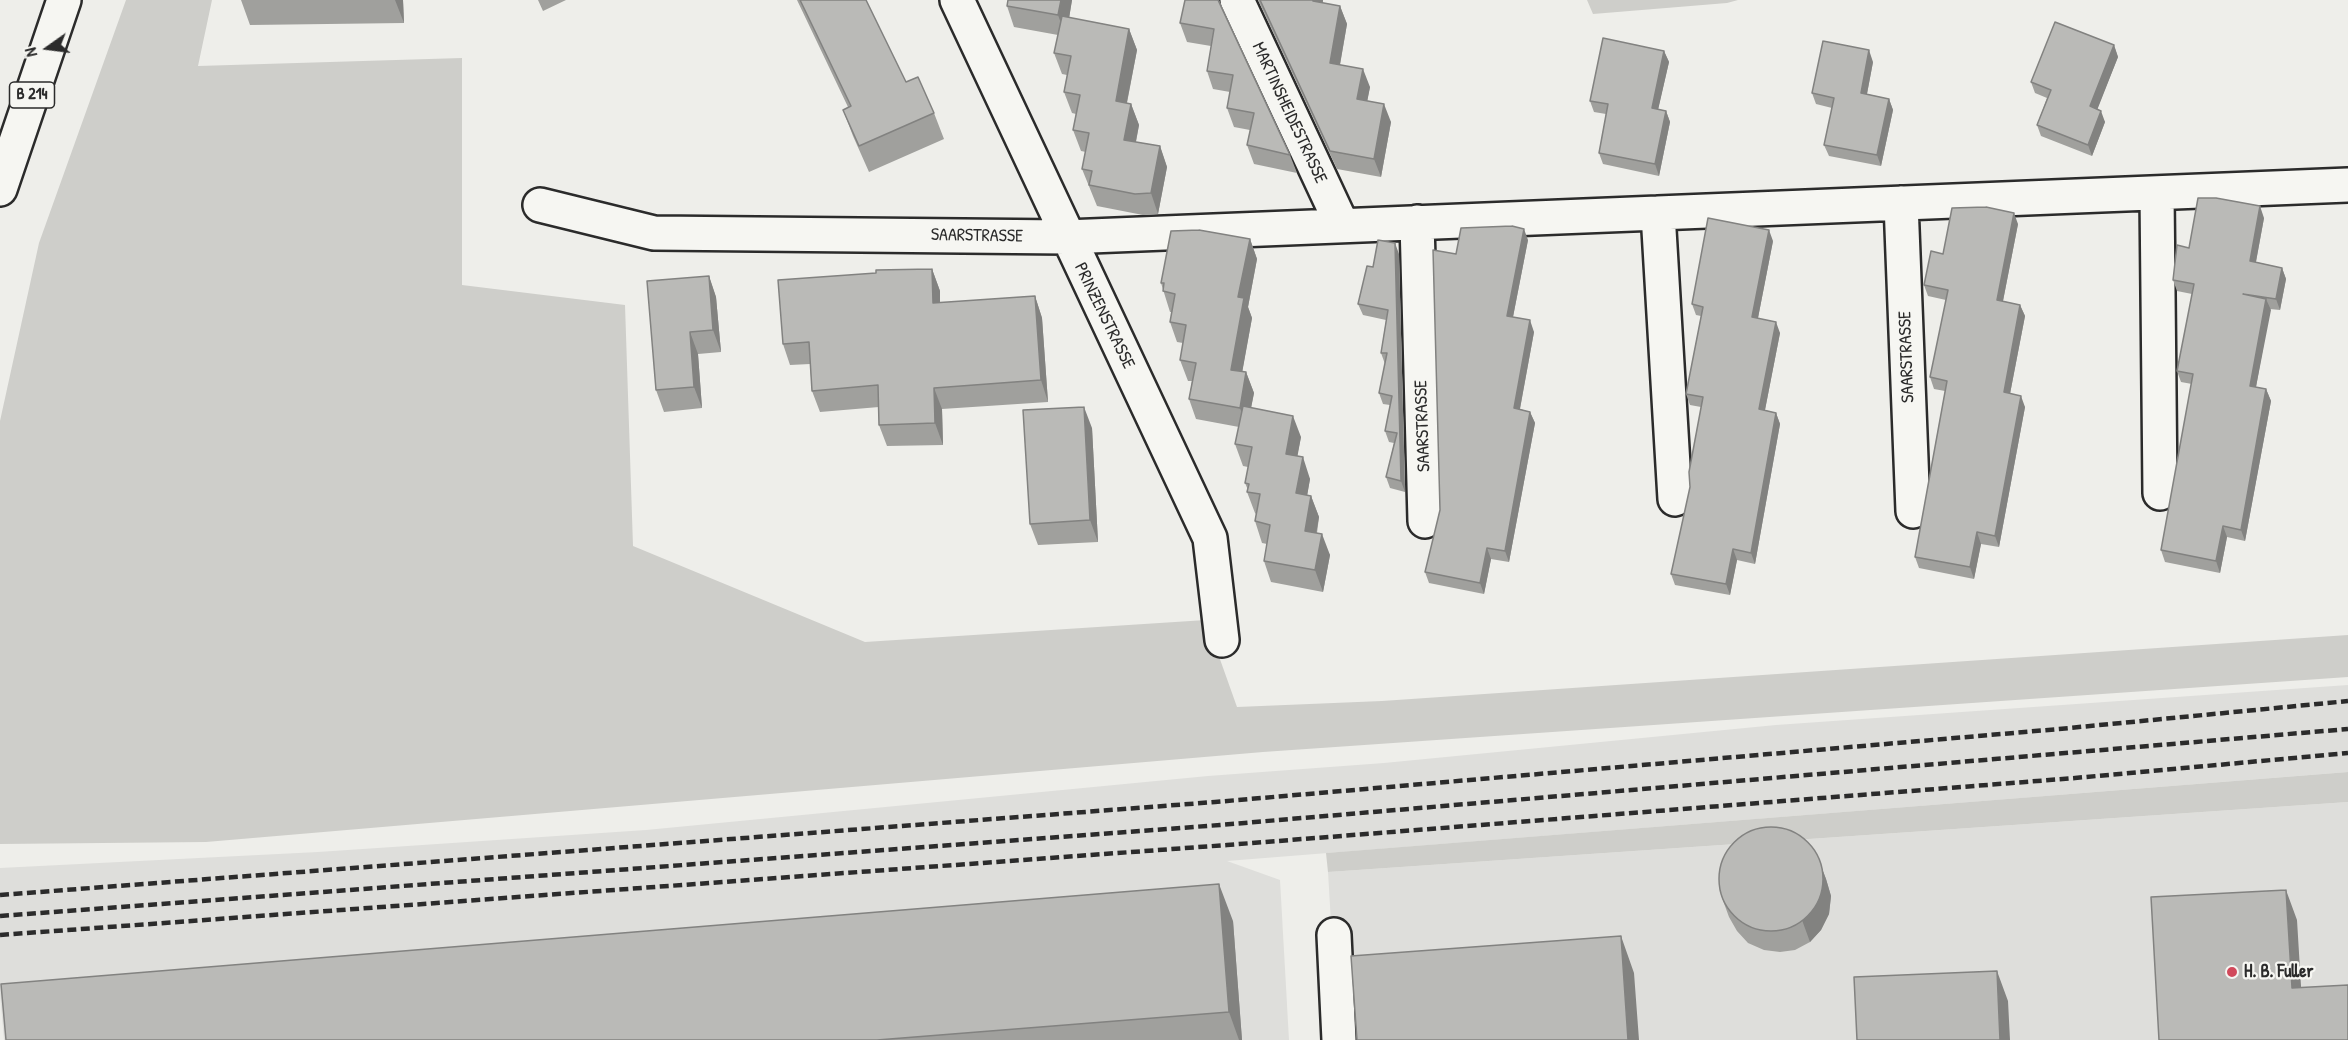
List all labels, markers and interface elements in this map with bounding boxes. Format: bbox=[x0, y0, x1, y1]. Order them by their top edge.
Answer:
north arrow bbox=[18, 18, 78, 78]
street label: MARTINSHEIDESTRASSE bbox=[1247, 39, 1331, 187]
text: N bbox=[19, 46, 42, 59]
road number: B 214 bbox=[9, 82, 54, 108]
street label: SAARSTRASSE bbox=[931, 224, 1023, 248]
street label: PRINZENSTRASSE bbox=[1069, 259, 1139, 373]
street label: SAARSTRASSE bbox=[1895, 311, 1919, 403]
street label: SAARSTRASSE bbox=[1411, 380, 1435, 472]
place label: H. B. Fuller bbox=[2244, 961, 2313, 983]
marker: H. B. Fuller bbox=[2225, 965, 2239, 979]

